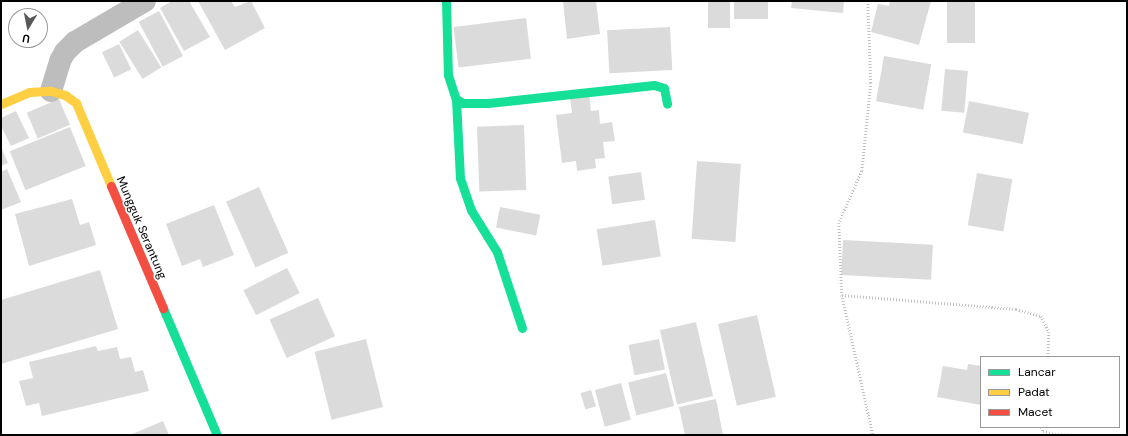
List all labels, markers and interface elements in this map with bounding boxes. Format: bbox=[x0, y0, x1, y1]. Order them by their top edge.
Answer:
north arrow bbox=[8, 8, 48, 48]
text: U bbox=[21, 31, 31, 46]
street label: Mungguk Serantung bbox=[113, 174, 169, 282]
legend bbox=[980, 356, 1120, 428]
text: Lancar bbox=[1018, 364, 1056, 380]
text: Padat bbox=[1018, 384, 1050, 400]
text: Macet bbox=[1018, 404, 1053, 420]

